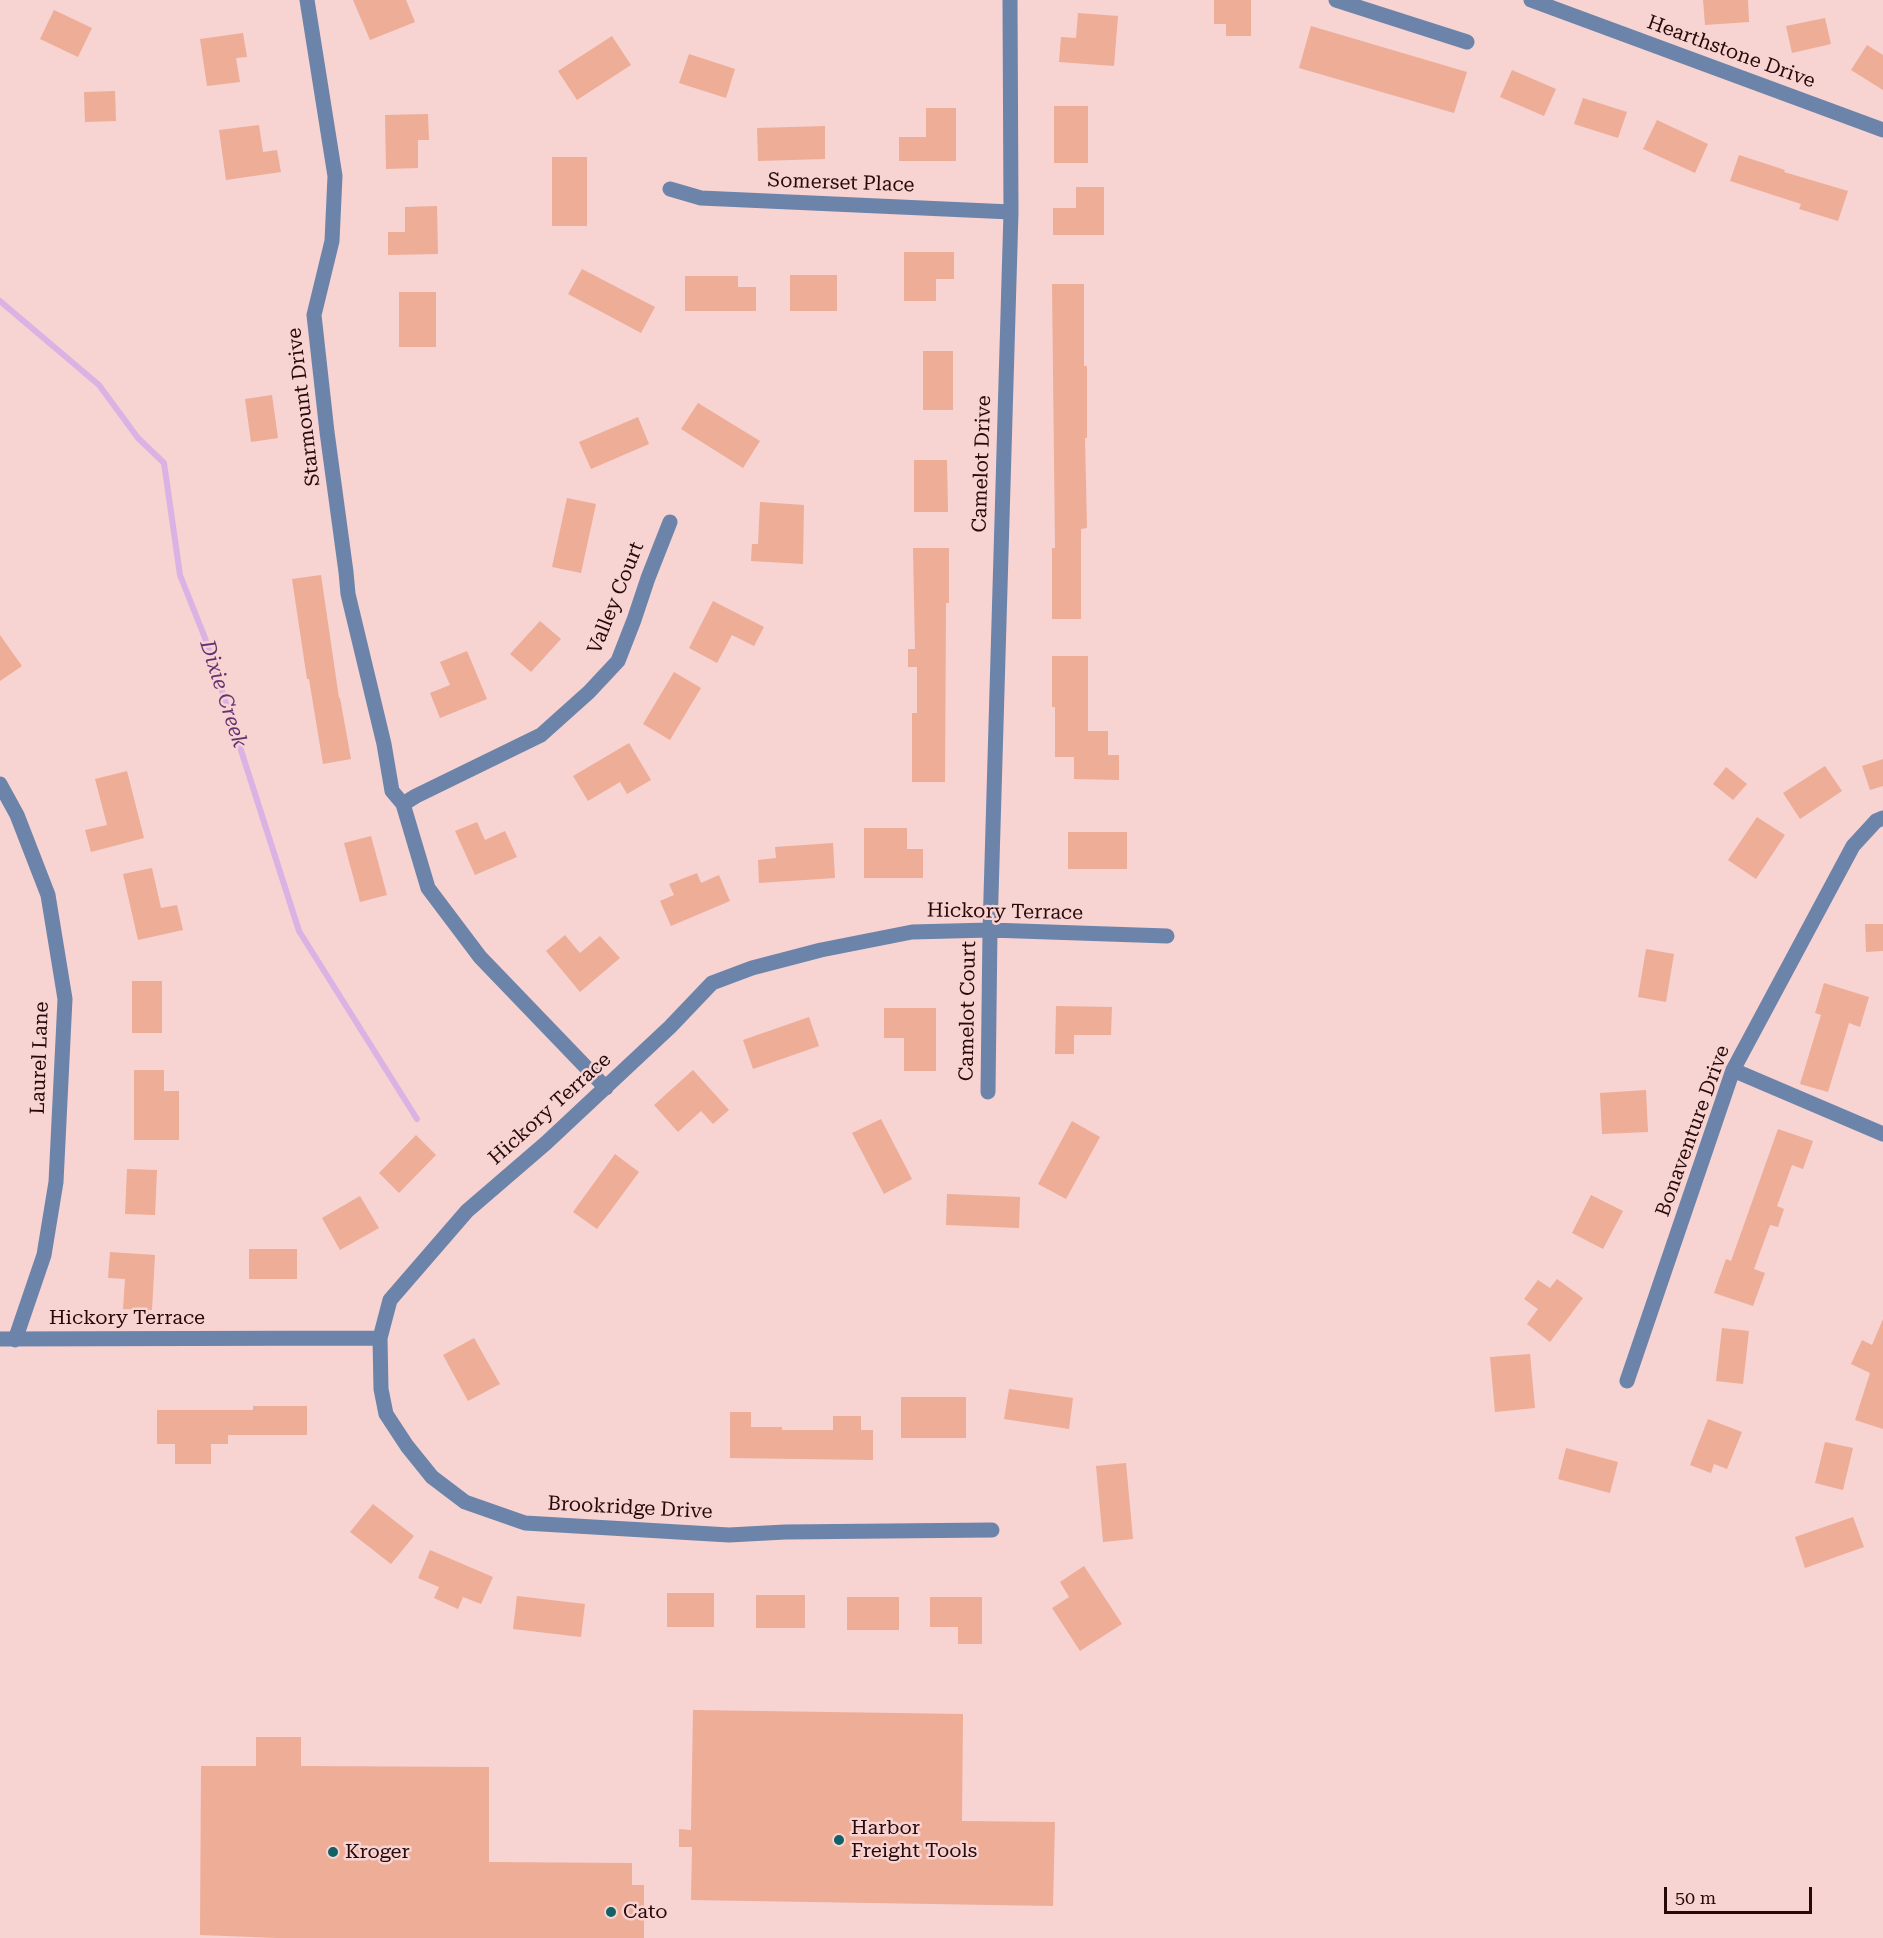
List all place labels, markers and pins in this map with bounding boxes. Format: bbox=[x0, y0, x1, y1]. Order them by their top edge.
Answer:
place label: Harbor Freight Tools bbox=[851, 1816, 977, 1863]
marker: Harbor Freight Tools bbox=[832, 1833, 846, 1847]
place label: Kroger bbox=[345, 1840, 410, 1864]
marker: Kroger bbox=[326, 1845, 340, 1859]
place label: Cato bbox=[623, 1900, 668, 1924]
marker: Cato bbox=[604, 1905, 618, 1919]

